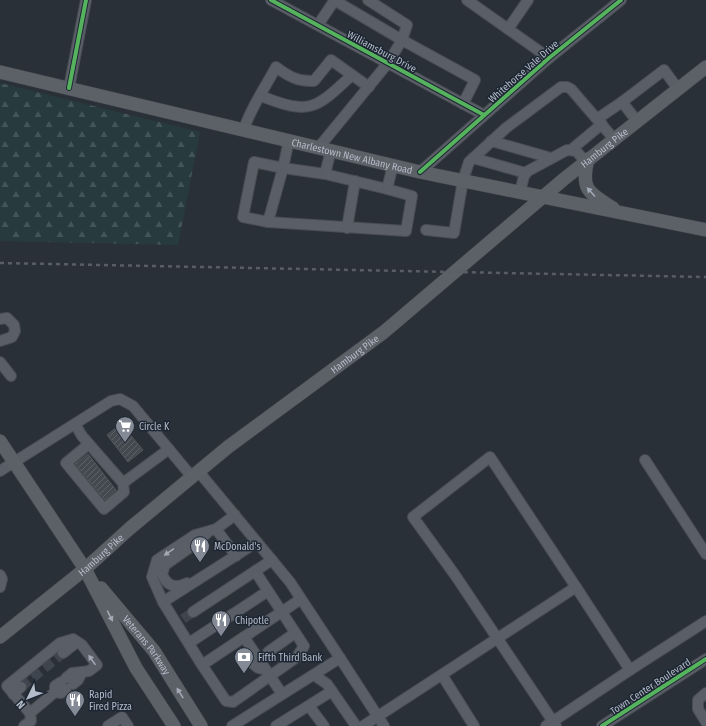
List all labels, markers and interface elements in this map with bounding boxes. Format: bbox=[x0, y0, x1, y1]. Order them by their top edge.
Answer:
street label: Williamsburg Drive bbox=[345, 29, 418, 75]
street label: Whitehorse Vale Drive bbox=[486, 38, 561, 106]
street label: Hamburg Pike bbox=[579, 126, 631, 170]
street label: Charlestown New Albany Road bbox=[290, 137, 414, 177]
one-way arrow bbox=[586, 187, 595, 197]
street label: Hamburg Pike bbox=[329, 333, 382, 376]
supermarket icon: Circle K bbox=[114, 415, 136, 443]
place label: Circle K bbox=[139, 421, 170, 433]
street label: Hamburg Pike bbox=[76, 532, 126, 579]
restaurant icon: McDonald's bbox=[189, 535, 211, 563]
place label: McDonald's bbox=[214, 541, 261, 553]
one-way arrow bbox=[164, 548, 174, 556]
restaurant icon: Chipotle bbox=[210, 609, 232, 637]
one-way arrow bbox=[106, 611, 113, 622]
street label: Veterans Parkway bbox=[120, 613, 173, 677]
place label: Chipotle bbox=[235, 615, 269, 627]
bank icon: Fifth Third Bank bbox=[233, 646, 255, 674]
place label: Fifth Third Bank bbox=[258, 652, 323, 664]
one-way arrow bbox=[88, 654, 96, 665]
street label: Town Center Boulevard bbox=[608, 656, 693, 717]
north arrow bbox=[8, 678, 48, 718]
one-way arrow bbox=[177, 687, 184, 699]
restaurant icon: Rapid Fired Pizza bbox=[64, 689, 86, 717]
place label: Rapid Fired Pizza bbox=[89, 689, 132, 713]
text: N bbox=[14, 698, 28, 711]

